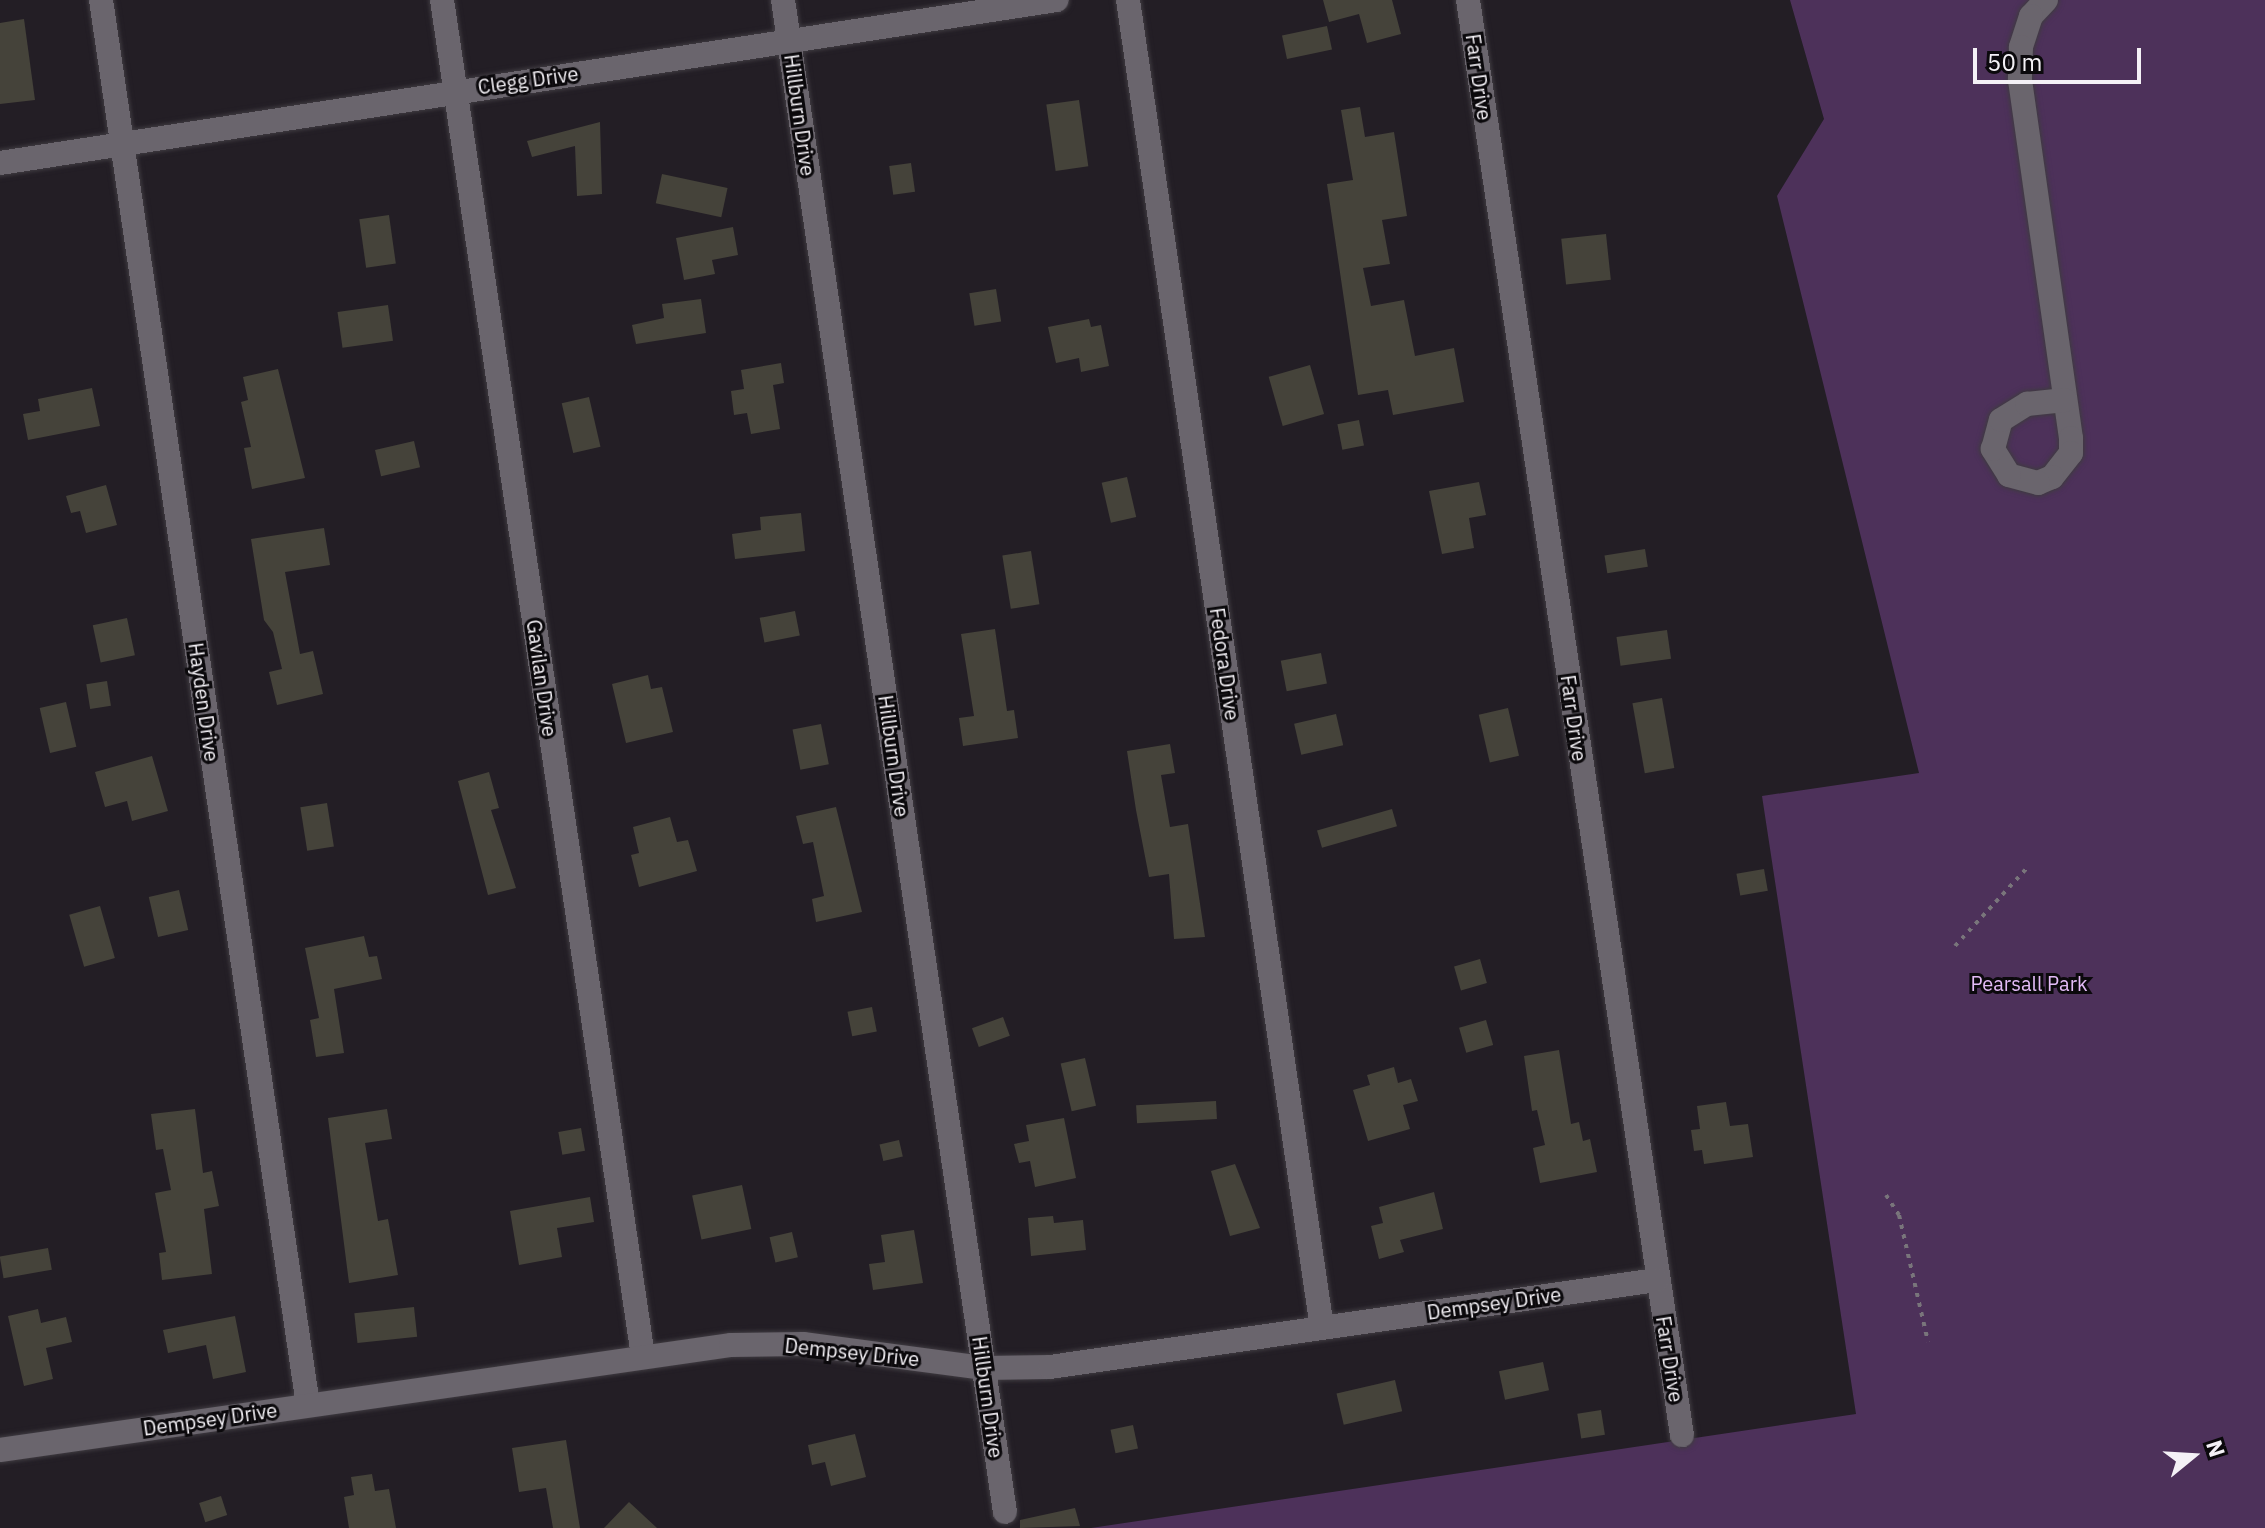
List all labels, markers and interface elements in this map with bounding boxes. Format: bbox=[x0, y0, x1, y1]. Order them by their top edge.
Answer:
street label: Farr Drive bbox=[1461, 32, 1497, 122]
scale bar bbox=[1977, 32, 2145, 82]
text: 50 m bbox=[1987, 46, 2042, 78]
street label: Hillburn Drive bbox=[780, 53, 820, 177]
street label: Clegg Drive bbox=[476, 61, 580, 99]
street label: Fedora Drive bbox=[1205, 606, 1245, 722]
street label: Gavilan Drive bbox=[522, 618, 562, 738]
street label: Hayden Drive bbox=[184, 641, 224, 763]
street label: Farr Drive bbox=[1556, 673, 1592, 763]
street label: Hillburn Drive bbox=[874, 694, 914, 818]
park label: Pearsall Park bbox=[1970, 971, 2088, 995]
street label: Dempsey Drive bbox=[1425, 1282, 1563, 1324]
street label: Farr Drive bbox=[1651, 1314, 1689, 1404]
street label: Dempsey Drive bbox=[784, 1333, 920, 1371]
street label: Hillburn Drive bbox=[968, 1335, 1008, 1459]
street label: Dempsey Drive bbox=[141, 1398, 279, 1440]
north arrow bbox=[2153, 1416, 2233, 1496]
text: N bbox=[2200, 1436, 2233, 1460]

